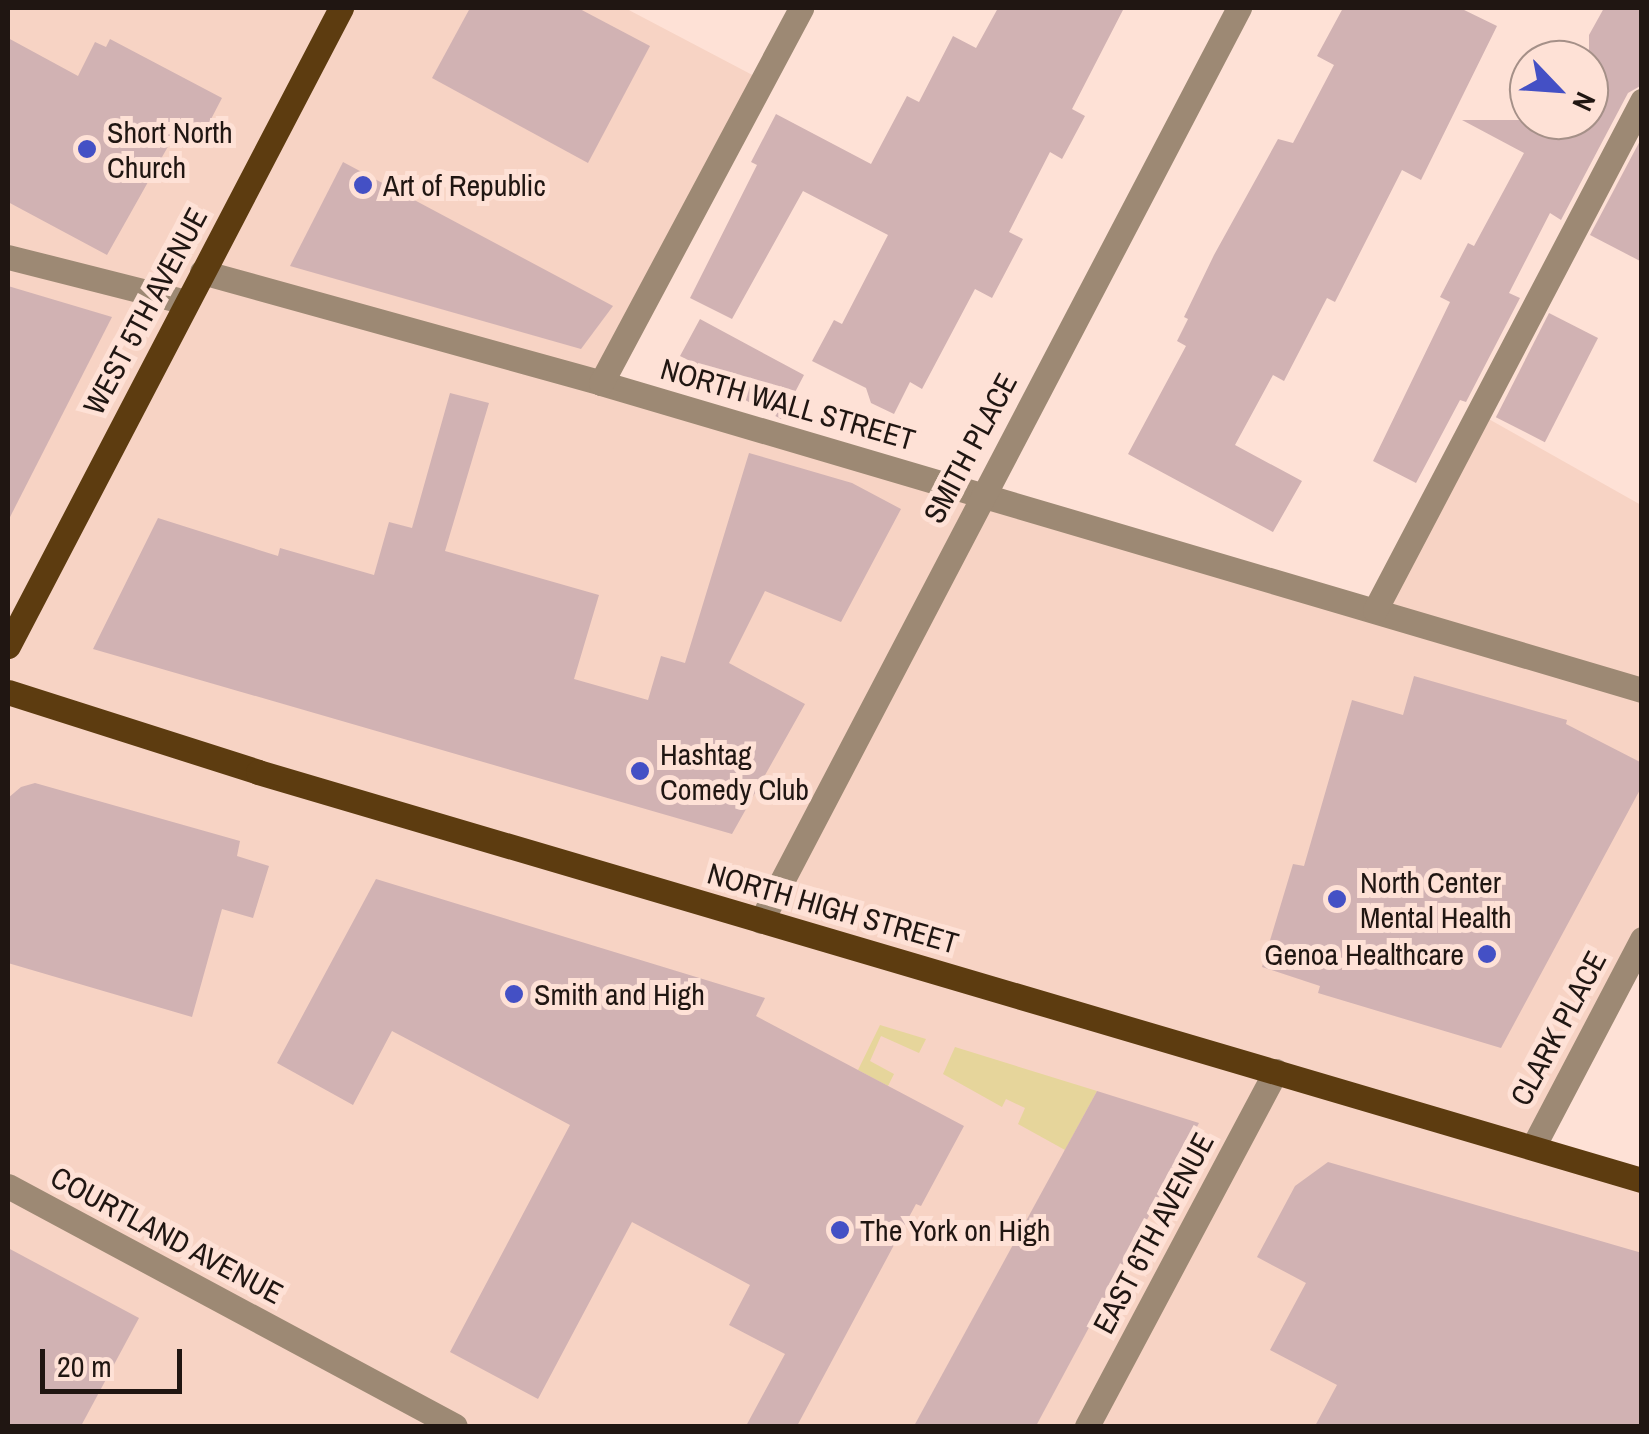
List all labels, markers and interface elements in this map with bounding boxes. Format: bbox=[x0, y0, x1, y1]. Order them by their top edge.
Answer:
north arrow bbox=[1509, 40, 1609, 140]
text: N bbox=[1564, 86, 1605, 117]
place label: Short North Church bbox=[107, 114, 233, 184]
marker: Short North Church bbox=[76, 138, 98, 160]
place label: Art of Republic bbox=[383, 167, 546, 203]
marker: Art of Republic bbox=[352, 174, 374, 196]
street label: WEST 5TH AVENUE bbox=[75, 201, 215, 421]
street label: NORTH WALL STREET bbox=[656, 350, 920, 458]
street label: SMITH PLACE bbox=[916, 367, 1024, 529]
place label: Hashtag Comedy Club bbox=[660, 736, 809, 806]
marker: Hashtag Comedy Club bbox=[629, 760, 651, 782]
street label: NORTH HIGH STREET bbox=[703, 855, 963, 961]
place label: North Center Mental Health bbox=[1360, 864, 1512, 934]
marker: North Center Mental Health bbox=[1324, 886, 1350, 912]
place label: Genoa Healthcare bbox=[1264, 936, 1464, 972]
marker: Genoa Healthcare bbox=[1474, 941, 1500, 967]
street label: CLARK PLACE bbox=[1502, 945, 1614, 1111]
place label: Smith and High bbox=[534, 976, 705, 1012]
marker: Smith and High bbox=[503, 983, 525, 1005]
street label: EAST 6TH AVENUE bbox=[1085, 1126, 1221, 1340]
street label: COURTLAND AVENUE bbox=[44, 1158, 290, 1312]
place label: The York on High bbox=[860, 1212, 1051, 1248]
marker: The York on High bbox=[829, 1219, 851, 1241]
scale bar bbox=[45, 1329, 188, 1391]
text: 20 m bbox=[57, 1346, 112, 1386]

